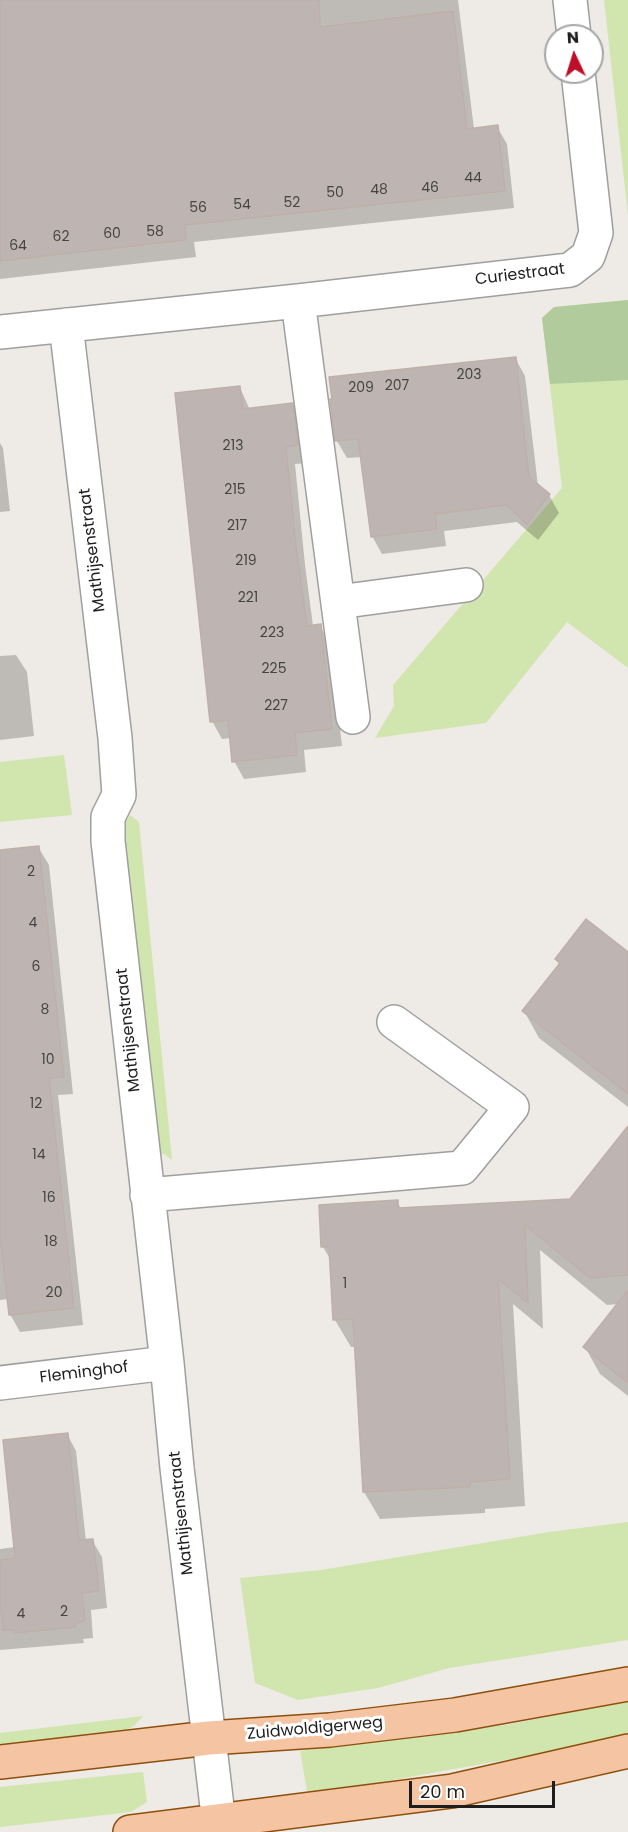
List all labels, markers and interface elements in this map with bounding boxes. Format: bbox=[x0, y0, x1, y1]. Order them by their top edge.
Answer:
north arrow bbox=[544, 24, 604, 84]
text: N bbox=[566, 26, 580, 49]
house number: 44 bbox=[464, 170, 482, 186]
house number: 46 bbox=[421, 180, 439, 196]
house number: 48 bbox=[370, 182, 388, 198]
house number: 50 bbox=[326, 185, 344, 201]
house number: 52 bbox=[284, 195, 300, 211]
house number: 54 bbox=[233, 197, 251, 213]
house number: 56 bbox=[189, 200, 207, 216]
house number: 58 bbox=[146, 224, 164, 240]
house number: 60 bbox=[103, 226, 121, 242]
house number: 62 bbox=[53, 229, 69, 245]
house number: 64 bbox=[9, 238, 27, 254]
street label: Curiestraat bbox=[474, 260, 566, 290]
house number: 203 bbox=[456, 367, 482, 383]
house number: 207 bbox=[385, 378, 409, 394]
house number: 209 bbox=[348, 380, 374, 396]
house number: 213 bbox=[223, 438, 243, 454]
house number: 215 bbox=[224, 482, 246, 498]
street label: Mathijsenstraat bbox=[76, 487, 110, 613]
house number: 217 bbox=[227, 518, 247, 534]
house number: 219 bbox=[235, 553, 257, 569]
house number: 221 bbox=[238, 590, 258, 606]
house number: 223 bbox=[260, 625, 284, 641]
house number: 225 bbox=[262, 661, 286, 677]
house number: 227 bbox=[264, 698, 288, 714]
house number: 2 bbox=[27, 864, 35, 880]
house number: 4 bbox=[29, 915, 37, 931]
house number: 6 bbox=[32, 959, 40, 975]
street label: Mathijsenstraat bbox=[113, 967, 145, 1093]
house number: 8 bbox=[41, 1002, 49, 1018]
house number: 10 bbox=[41, 1052, 55, 1068]
house number: 12 bbox=[30, 1096, 42, 1112]
house number: 14 bbox=[32, 1147, 46, 1163]
house number: 16 bbox=[42, 1190, 56, 1206]
house number: 18 bbox=[44, 1234, 58, 1250]
house number: 1 bbox=[343, 1276, 347, 1292]
house number: 20 bbox=[46, 1285, 62, 1301]
street label: Fleminghof bbox=[39, 1358, 129, 1388]
street label: Mathijsenstraat bbox=[166, 1450, 198, 1576]
house number: 2 bbox=[60, 1604, 68, 1620]
house number: 4 bbox=[17, 1606, 25, 1622]
street label: Zuidwoldigerweg bbox=[246, 1713, 384, 1745]
scale bar bbox=[412, 1769, 558, 1807]
text: 20 m bbox=[420, 1779, 465, 1804]

